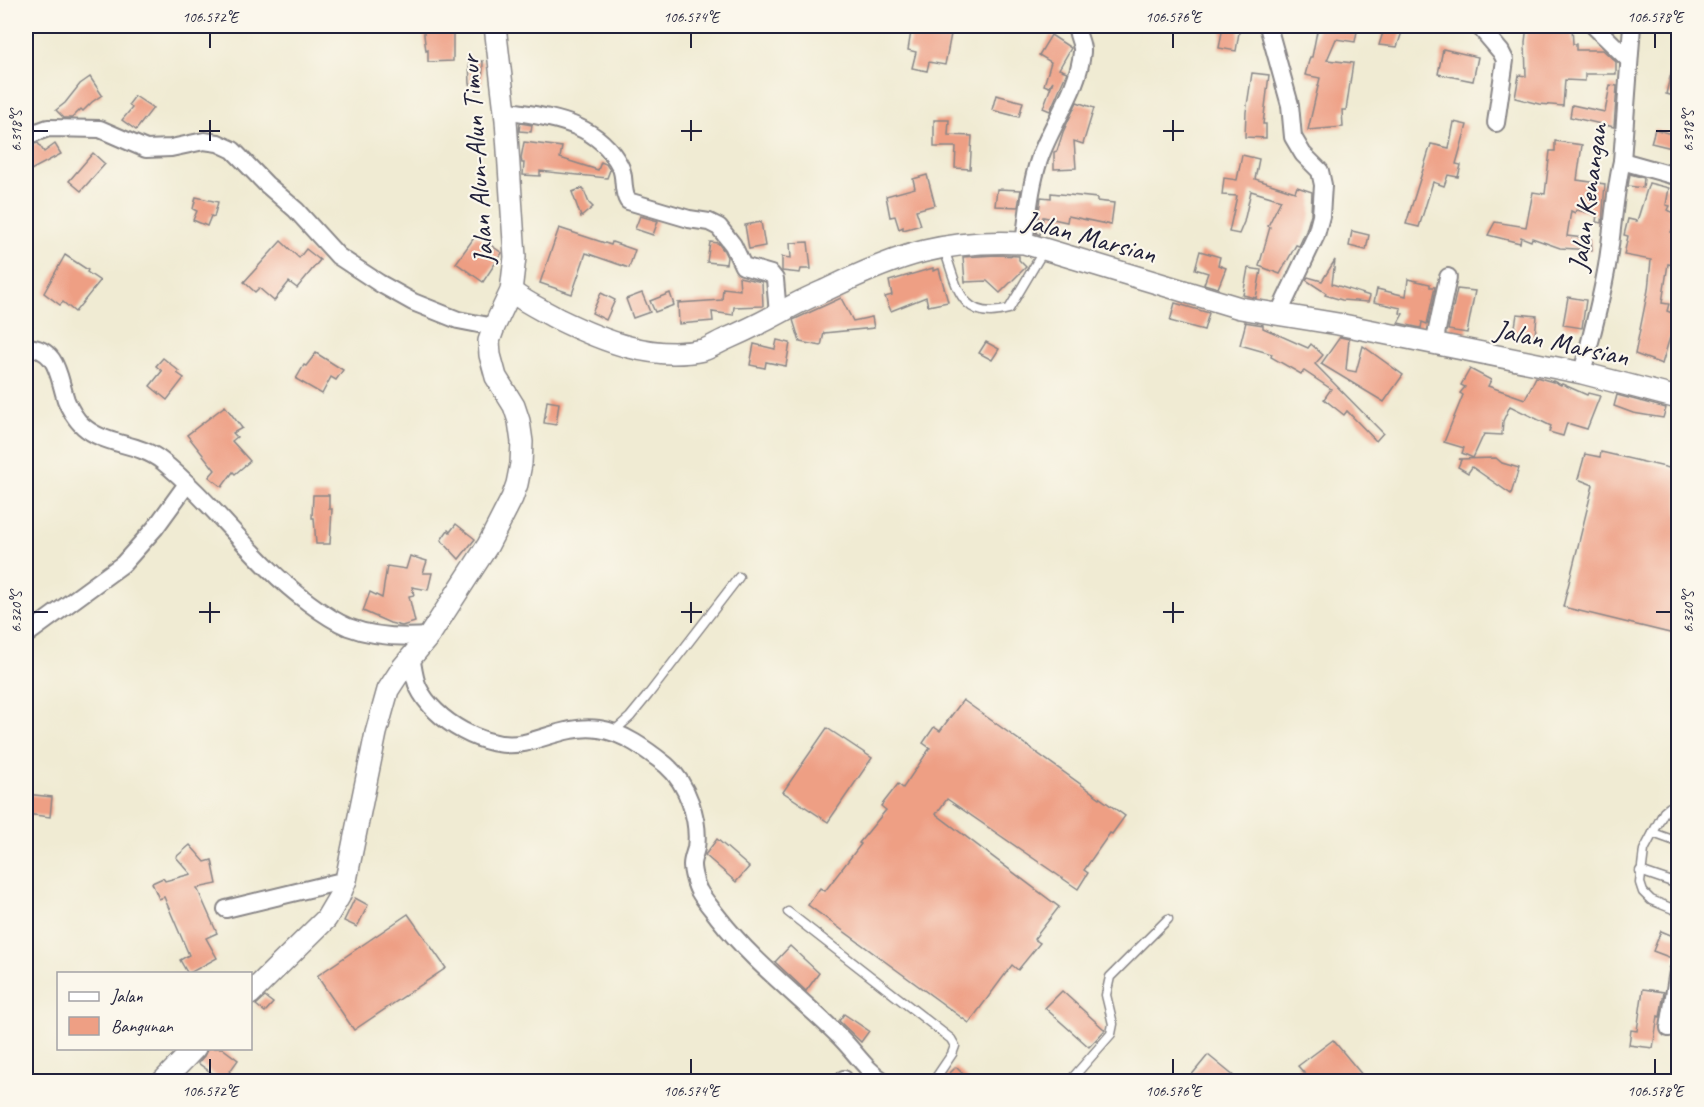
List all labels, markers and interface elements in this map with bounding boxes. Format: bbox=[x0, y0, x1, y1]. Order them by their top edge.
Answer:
text: 106.572°E bbox=[182, 8, 240, 27]
text: 106.574°E bbox=[663, 8, 721, 27]
text: 106.576°E bbox=[1145, 8, 1203, 27]
text: 106.578°E bbox=[1627, 8, 1685, 27]
street label: Jalan Alun-Alun Timur bbox=[452, 51, 501, 268]
text: 6.318°S bbox=[7, 108, 26, 152]
text: 6.318°S bbox=[1679, 108, 1698, 152]
street label: Jalan Kenangan bbox=[1560, 119, 1615, 275]
street label: Jalan Marsian bbox=[1018, 201, 1161, 271]
street label: Jalan Marsian bbox=[1490, 311, 1633, 374]
text: 6.320°S bbox=[7, 589, 26, 633]
text: 6.320°S bbox=[1679, 589, 1698, 633]
legend bbox=[57, 972, 252, 1050]
text: Jalan bbox=[110, 985, 143, 1007]
text: Bangunan bbox=[111, 1015, 174, 1037]
text: 106.572°E bbox=[182, 1082, 240, 1101]
text: 106.574°E bbox=[663, 1082, 721, 1101]
text: 106.576°E bbox=[1145, 1082, 1203, 1101]
text: 106.578°E bbox=[1627, 1082, 1685, 1101]

